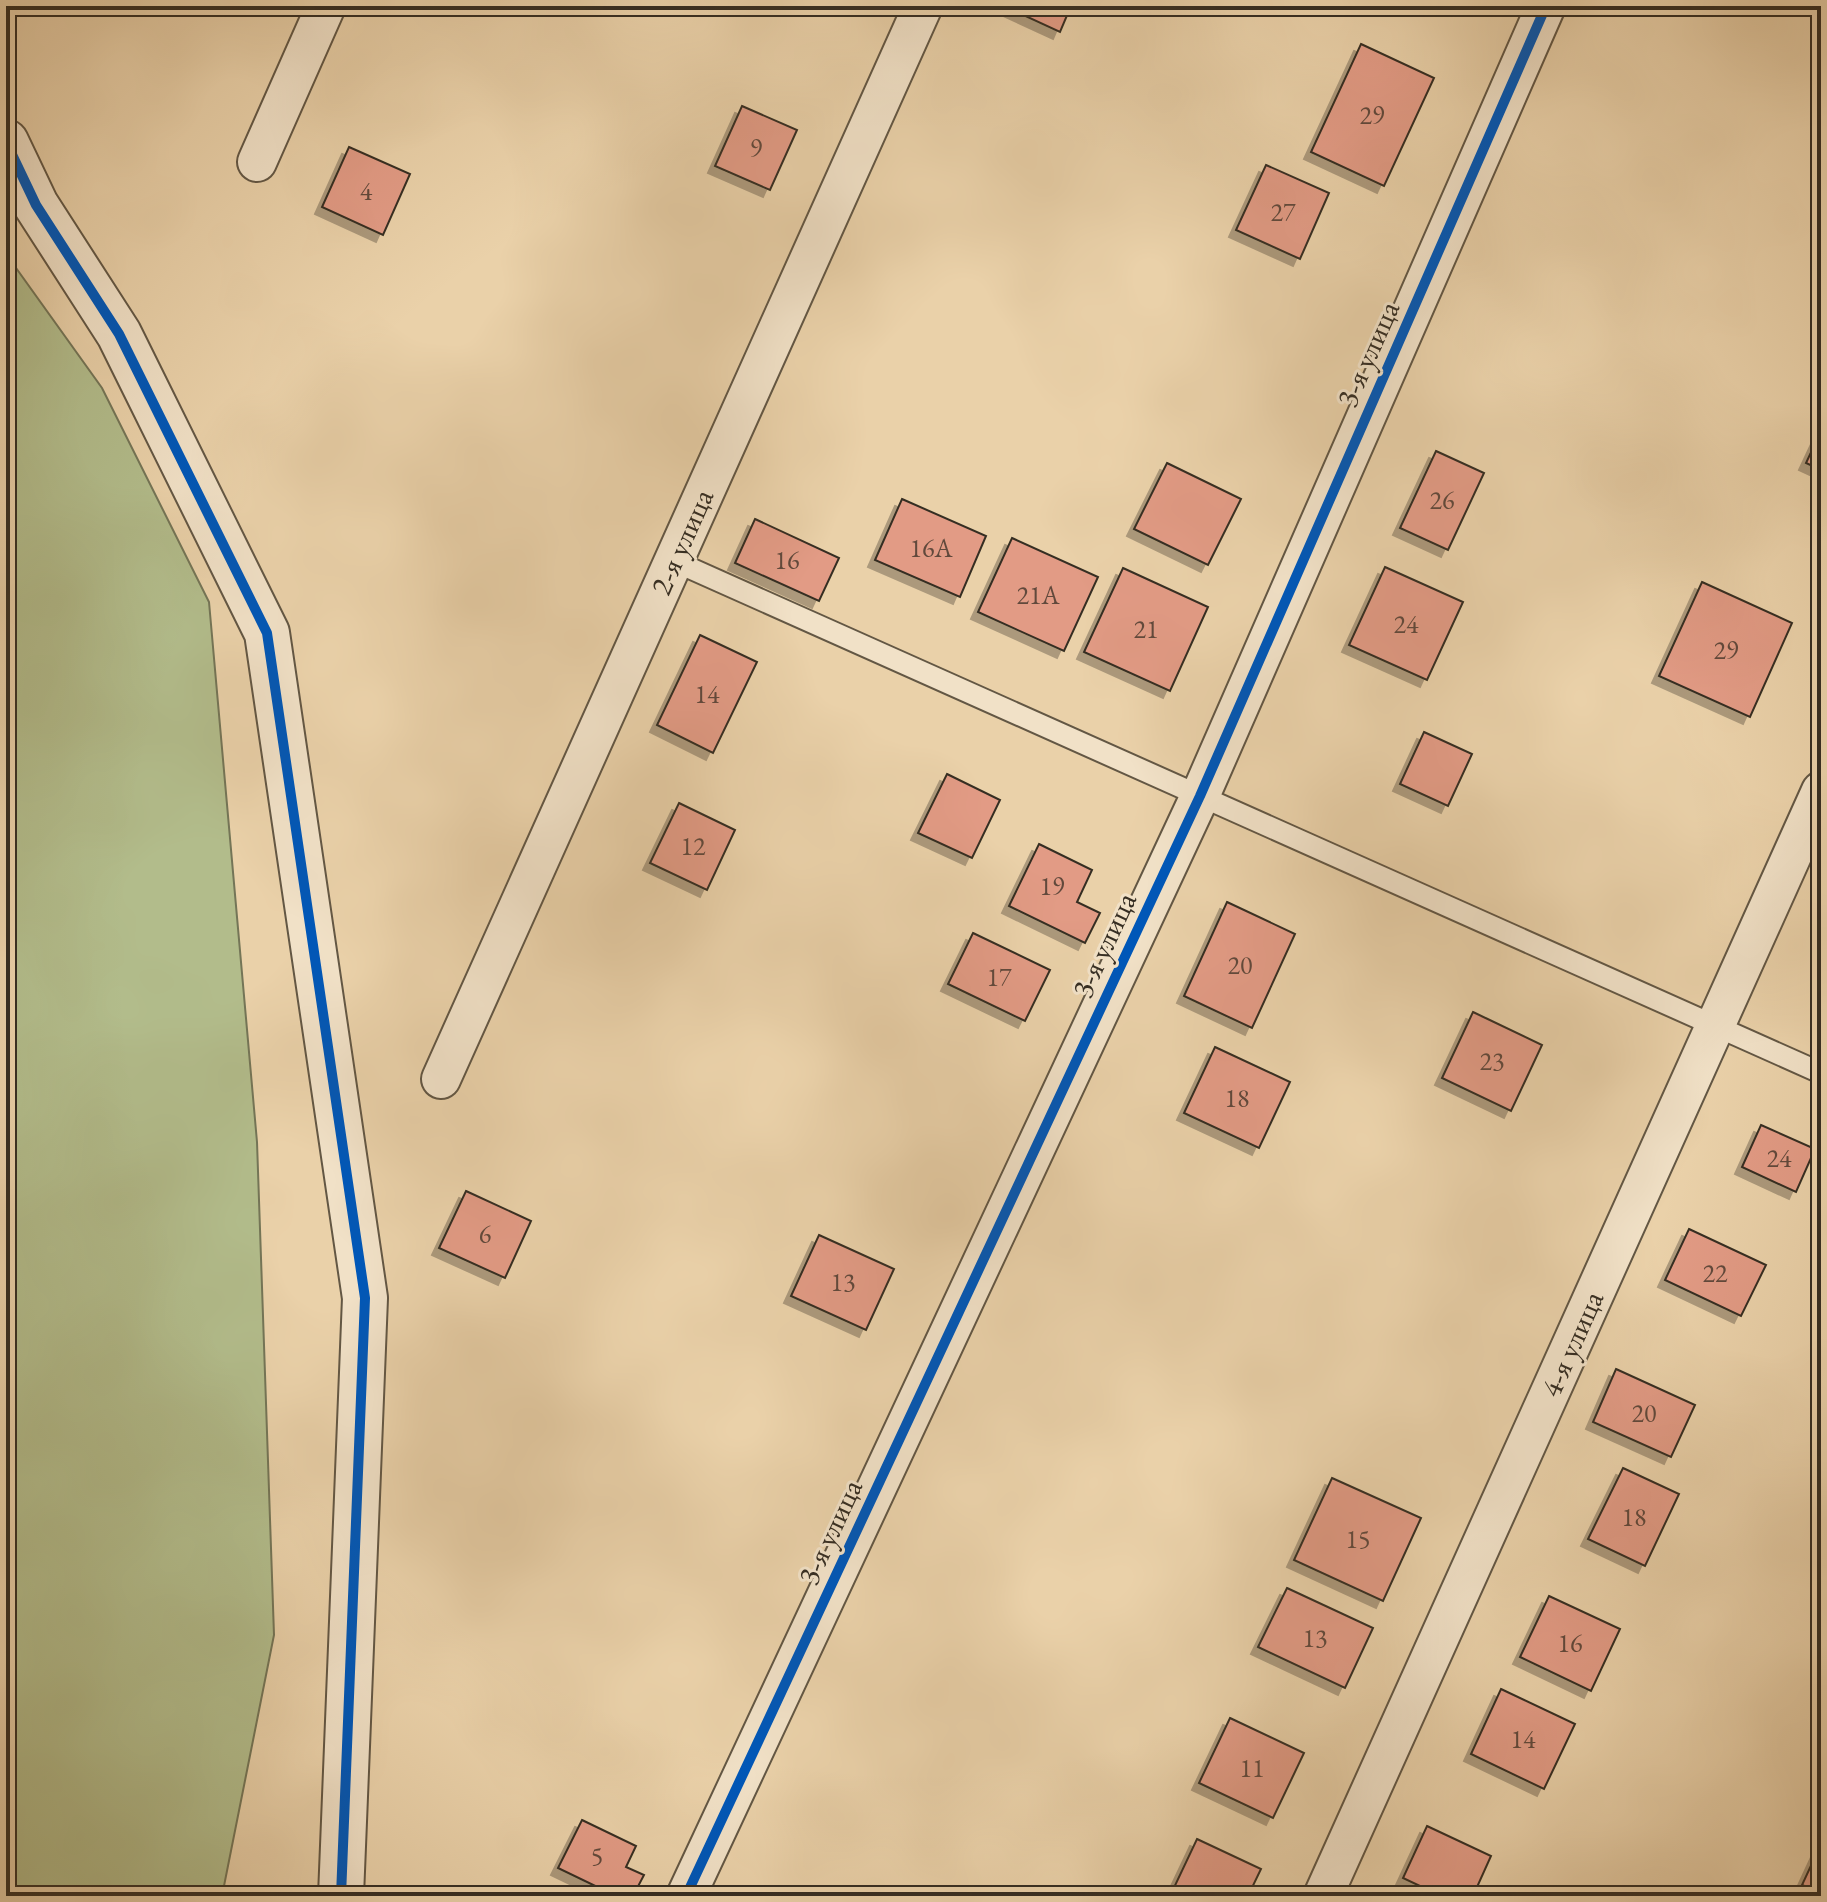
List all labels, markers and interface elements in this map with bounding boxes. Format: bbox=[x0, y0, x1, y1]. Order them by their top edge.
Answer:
house number: 29 bbox=[1360, 98, 1385, 132]
house number: 9 bbox=[750, 131, 763, 165]
house number: 4 bbox=[360, 174, 373, 208]
house number: 27 bbox=[1271, 195, 1296, 229]
street label: 3-я улица bbox=[1327, 295, 1408, 413]
street label: 2-я улица bbox=[641, 483, 722, 601]
house number: 26 bbox=[1430, 483, 1454, 517]
house number: 16А bbox=[910, 531, 953, 565]
house number: 16 bbox=[775, 543, 799, 577]
house number: 21А bbox=[1017, 578, 1060, 612]
house number: 24 bbox=[1394, 607, 1419, 641]
house number: 21 bbox=[1134, 612, 1158, 646]
house number: 29 bbox=[1714, 633, 1739, 667]
house number: 14 bbox=[695, 677, 720, 711]
house number: 12 bbox=[681, 829, 706, 863]
house number: 19 bbox=[1040, 869, 1065, 903]
street label: 3-я улица bbox=[1062, 886, 1145, 1004]
house number: 20 bbox=[1228, 948, 1252, 982]
house number: 17 bbox=[987, 960, 1012, 994]
house number: 23 bbox=[1480, 1044, 1504, 1078]
house number: 18 bbox=[1225, 1081, 1249, 1115]
house number: 24 bbox=[1767, 1141, 1792, 1175]
house number: 6 bbox=[479, 1217, 491, 1251]
house number: 22 bbox=[1703, 1256, 1728, 1290]
house number: 13 bbox=[831, 1265, 855, 1299]
street label: 4-я улица bbox=[1531, 1285, 1612, 1403]
house number: 20 bbox=[1632, 1396, 1656, 1430]
street label: 3-я улица bbox=[788, 1473, 871, 1591]
house number: 18 bbox=[1622, 1500, 1646, 1534]
house number: 15 bbox=[1346, 1522, 1370, 1556]
house number: 13 bbox=[1303, 1621, 1327, 1655]
house number: 16 bbox=[1558, 1626, 1582, 1660]
house number: 14 bbox=[1511, 1722, 1536, 1756]
house number: 11 bbox=[1240, 1751, 1264, 1785]
house number: 5 bbox=[591, 1839, 603, 1873]

